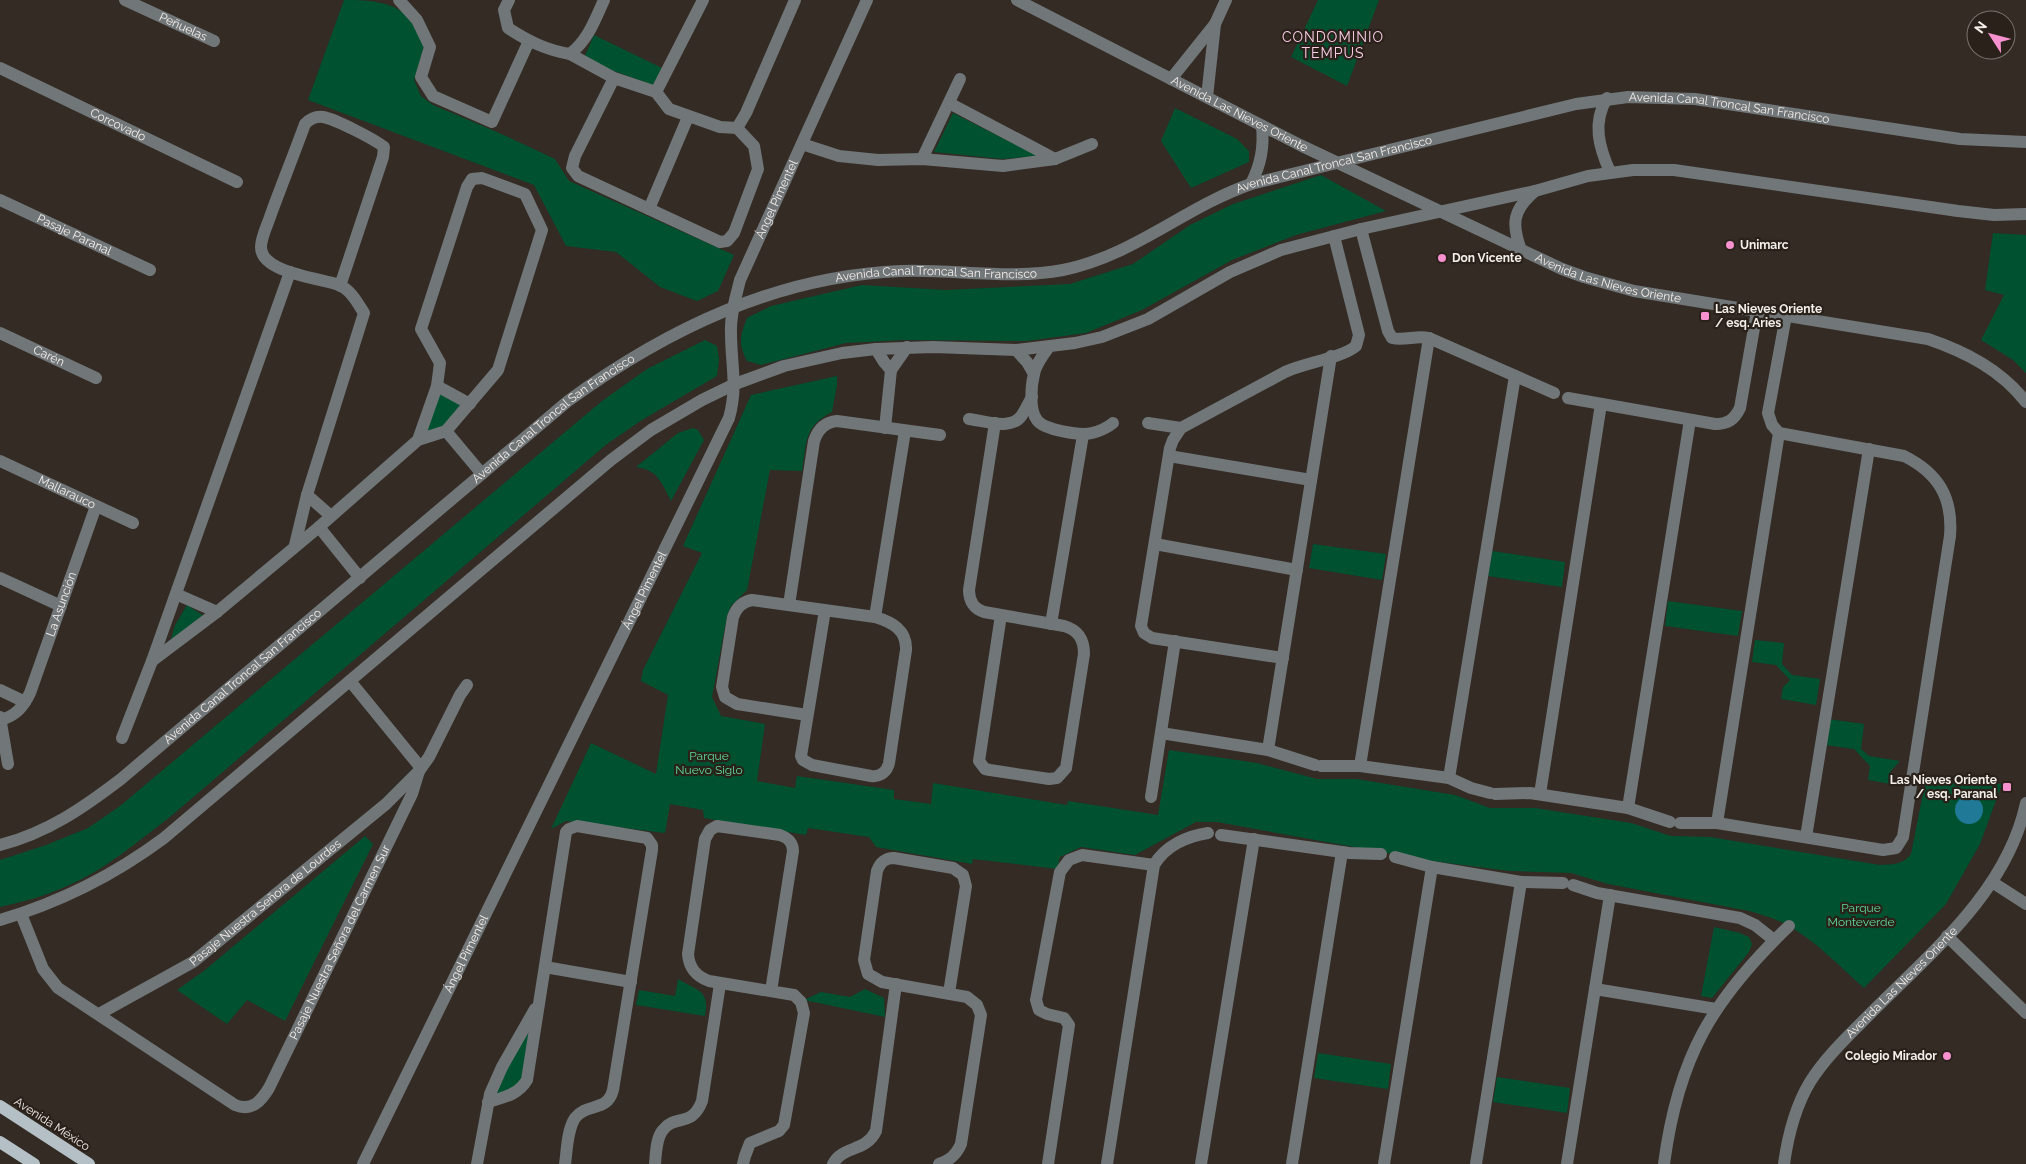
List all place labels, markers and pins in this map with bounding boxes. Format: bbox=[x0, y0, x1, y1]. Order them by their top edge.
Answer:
place label: Unimarc bbox=[1740, 238, 1789, 252]
marker: Unimarc bbox=[1724, 239, 1736, 251]
place label: Don Vicente bbox=[1452, 251, 1522, 265]
marker: Don Vicente bbox=[1436, 252, 1448, 264]
place label: Las Nieves Oriente / esq. Aries bbox=[1715, 302, 1822, 330]
marker: Las Nieves Oriente / esq. Aries bbox=[1699, 310, 1711, 322]
place label: Las Nieves Oriente / esq. Paranal bbox=[1890, 773, 1997, 801]
marker: Las Nieves Oriente / esq. Paranal bbox=[2001, 781, 2013, 793]
place label: Colegio Mirador bbox=[1845, 1049, 1937, 1063]
marker: Colegio Mirador bbox=[1941, 1050, 1953, 1062]

